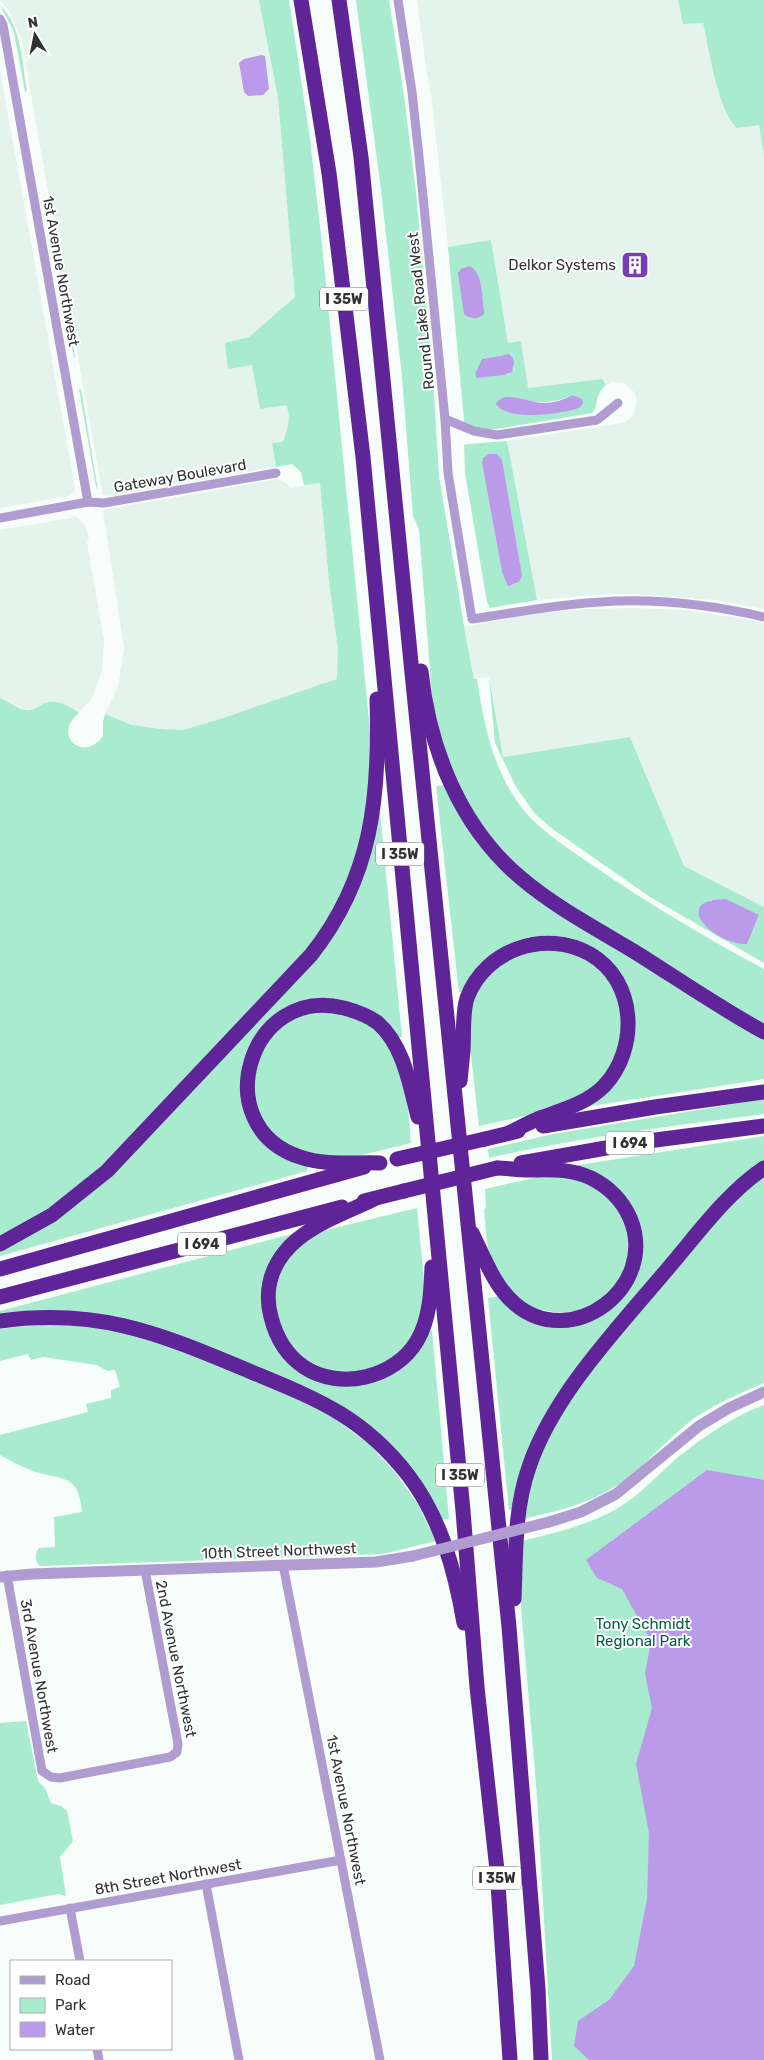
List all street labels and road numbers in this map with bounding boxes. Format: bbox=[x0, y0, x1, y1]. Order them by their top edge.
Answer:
street label: 1st Avenue Northwest bbox=[39, 194, 83, 348]
street label: Round Lake Road West bbox=[404, 231, 438, 390]
road number: I 35W bbox=[320, 288, 368, 310]
street label: Gateway Boulevard bbox=[112, 455, 248, 497]
road number: I 35W bbox=[376, 842, 424, 866]
road number: I 694 bbox=[606, 1132, 654, 1154]
road number: I 694 bbox=[178, 1232, 226, 1256]
road number: I 35W bbox=[436, 1464, 484, 1486]
street label: 10th Street Northwest bbox=[201, 1539, 357, 1563]
street label: 2nd Avenue Northwest bbox=[152, 1579, 200, 1739]
street label: 3rd Avenue Northwest bbox=[17, 1597, 61, 1755]
street label: 1st Avenue Northwest bbox=[323, 1733, 369, 1887]
street label: 8th Street Northwest bbox=[93, 1855, 243, 1899]
road number: I 35W bbox=[473, 1866, 521, 1890]

